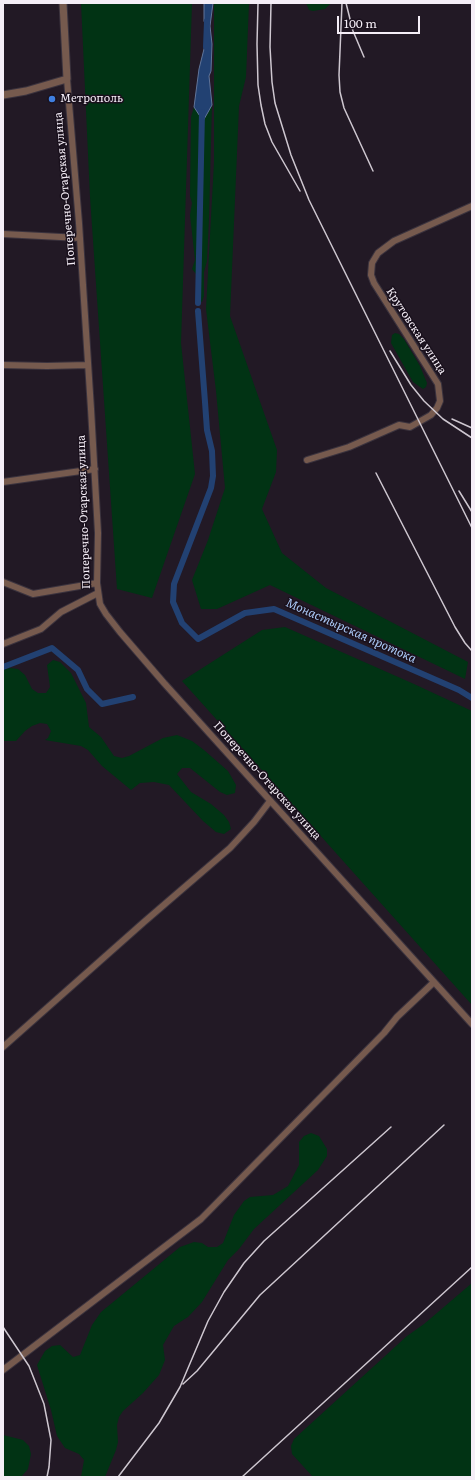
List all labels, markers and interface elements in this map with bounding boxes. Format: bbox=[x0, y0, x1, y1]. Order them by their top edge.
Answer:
scale bar bbox=[339, 8, 422, 34]
text: 100 m bbox=[344, 14, 377, 32]
place label: Метрополь bbox=[60, 92, 123, 106]
marker: Метрополь bbox=[47, 94, 57, 104]
street label: Поперечно-Отарская улица bbox=[52, 112, 78, 266]
street label: Крутовская улица bbox=[383, 285, 449, 377]
street label: Поперечно-Отарская улица bbox=[75, 435, 93, 589]
water label: Монастырская протока bbox=[284, 596, 418, 666]
street label: Поперечно-Отарская улица bbox=[211, 719, 323, 843]

